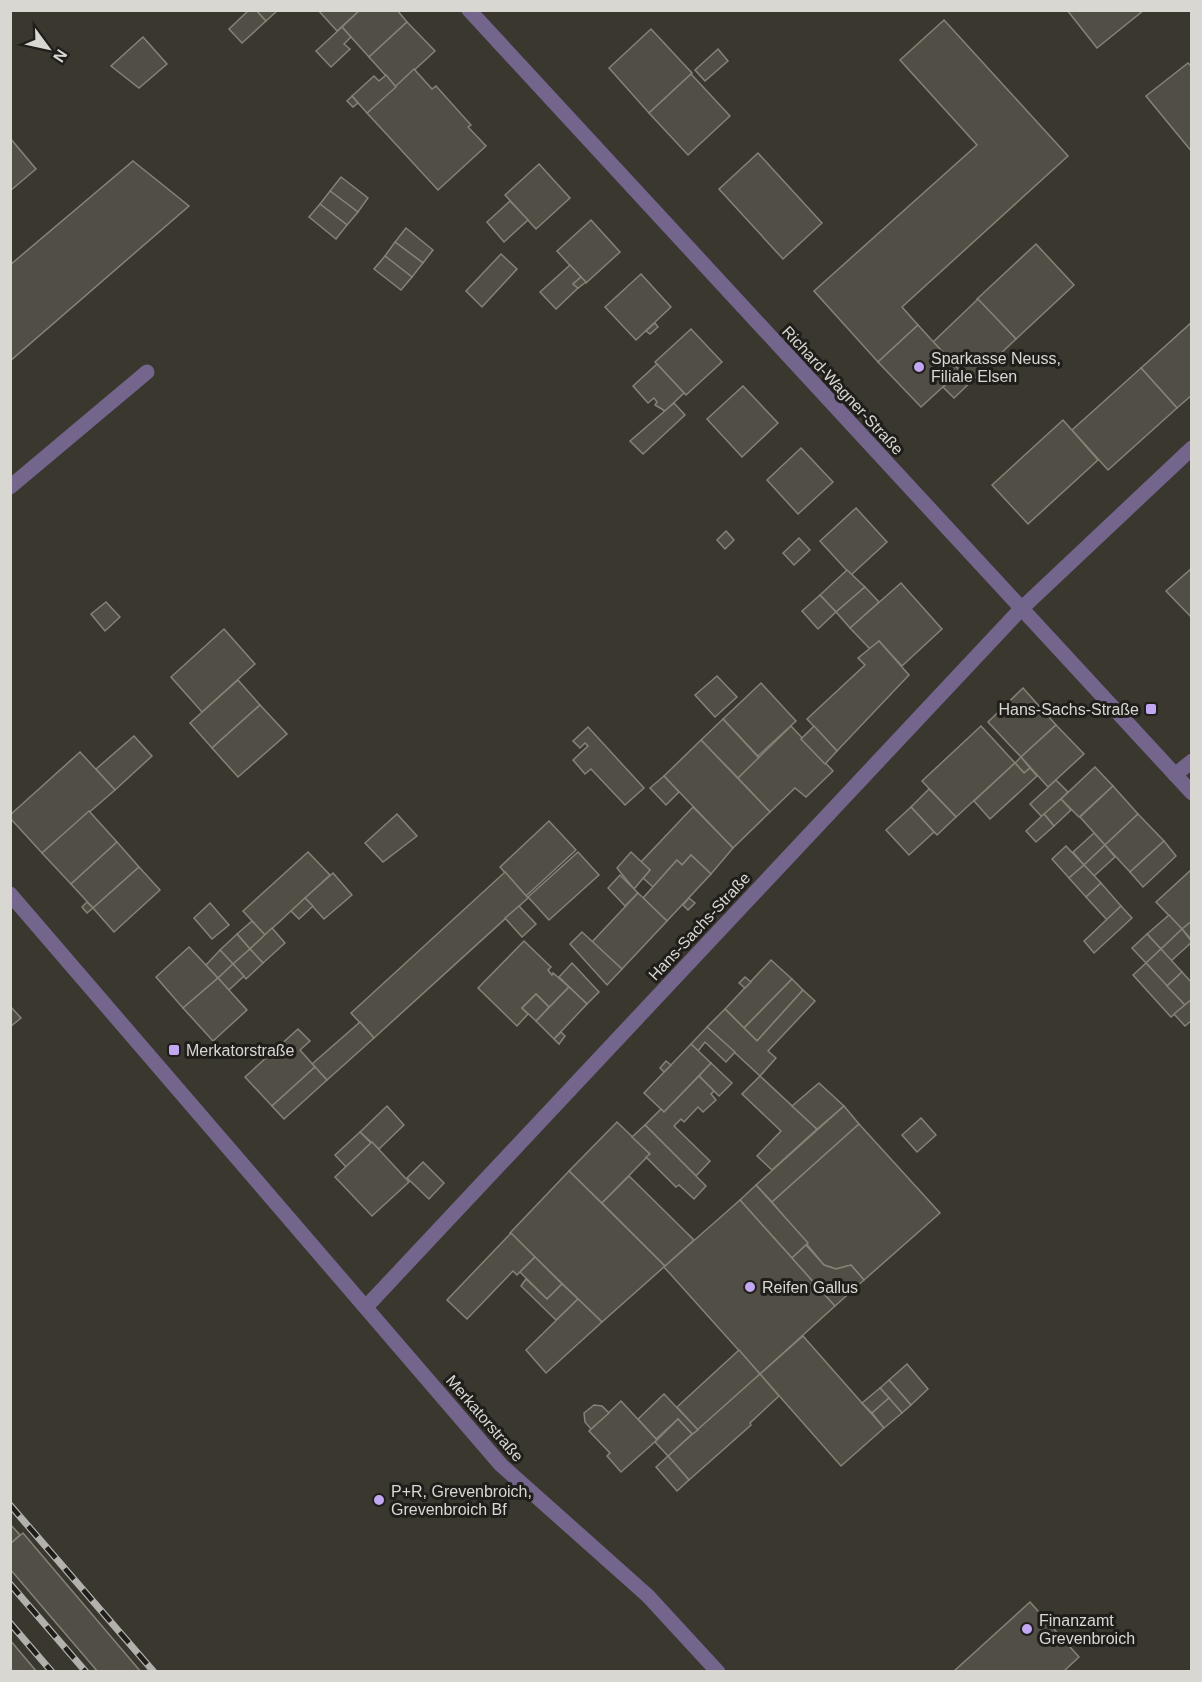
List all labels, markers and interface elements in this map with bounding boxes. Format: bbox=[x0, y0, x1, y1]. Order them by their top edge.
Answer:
north arrow bbox=[18, 18, 78, 78]
text: N bbox=[50, 46, 70, 65]
street label: Richard-Wagner-Straße bbox=[779, 323, 907, 458]
place label: Sparkasse Neuss, Filiale Elsen bbox=[931, 350, 1061, 385]
marker: Sparkasse Neuss, Filiale Elsen bbox=[912, 360, 926, 374]
place label: Hans-Sachs-Straße bbox=[999, 701, 1139, 718]
marker: Hans-Sachs-Straße bbox=[1144, 702, 1158, 716]
street label: Hans-Sachs-Straße bbox=[645, 869, 754, 984]
place label: Merkatorstraße bbox=[186, 1042, 295, 1059]
marker: Merkatorstraße bbox=[167, 1043, 181, 1057]
place label: Reifen Gallus bbox=[762, 1279, 858, 1296]
marker: Reifen Gallus bbox=[743, 1280, 757, 1294]
street label: Merkatorstraße bbox=[443, 1372, 527, 1465]
place label: P+R, Grevenbroich, Grevenbroich Bf bbox=[391, 1483, 532, 1518]
marker: P+R, Grevenbroich, Grevenbroich Bf bbox=[372, 1493, 386, 1507]
place label: Finanzamt Grevenbroich bbox=[1039, 1612, 1135, 1647]
marker: Finanzamt Grevenbroich bbox=[1020, 1622, 1034, 1636]

